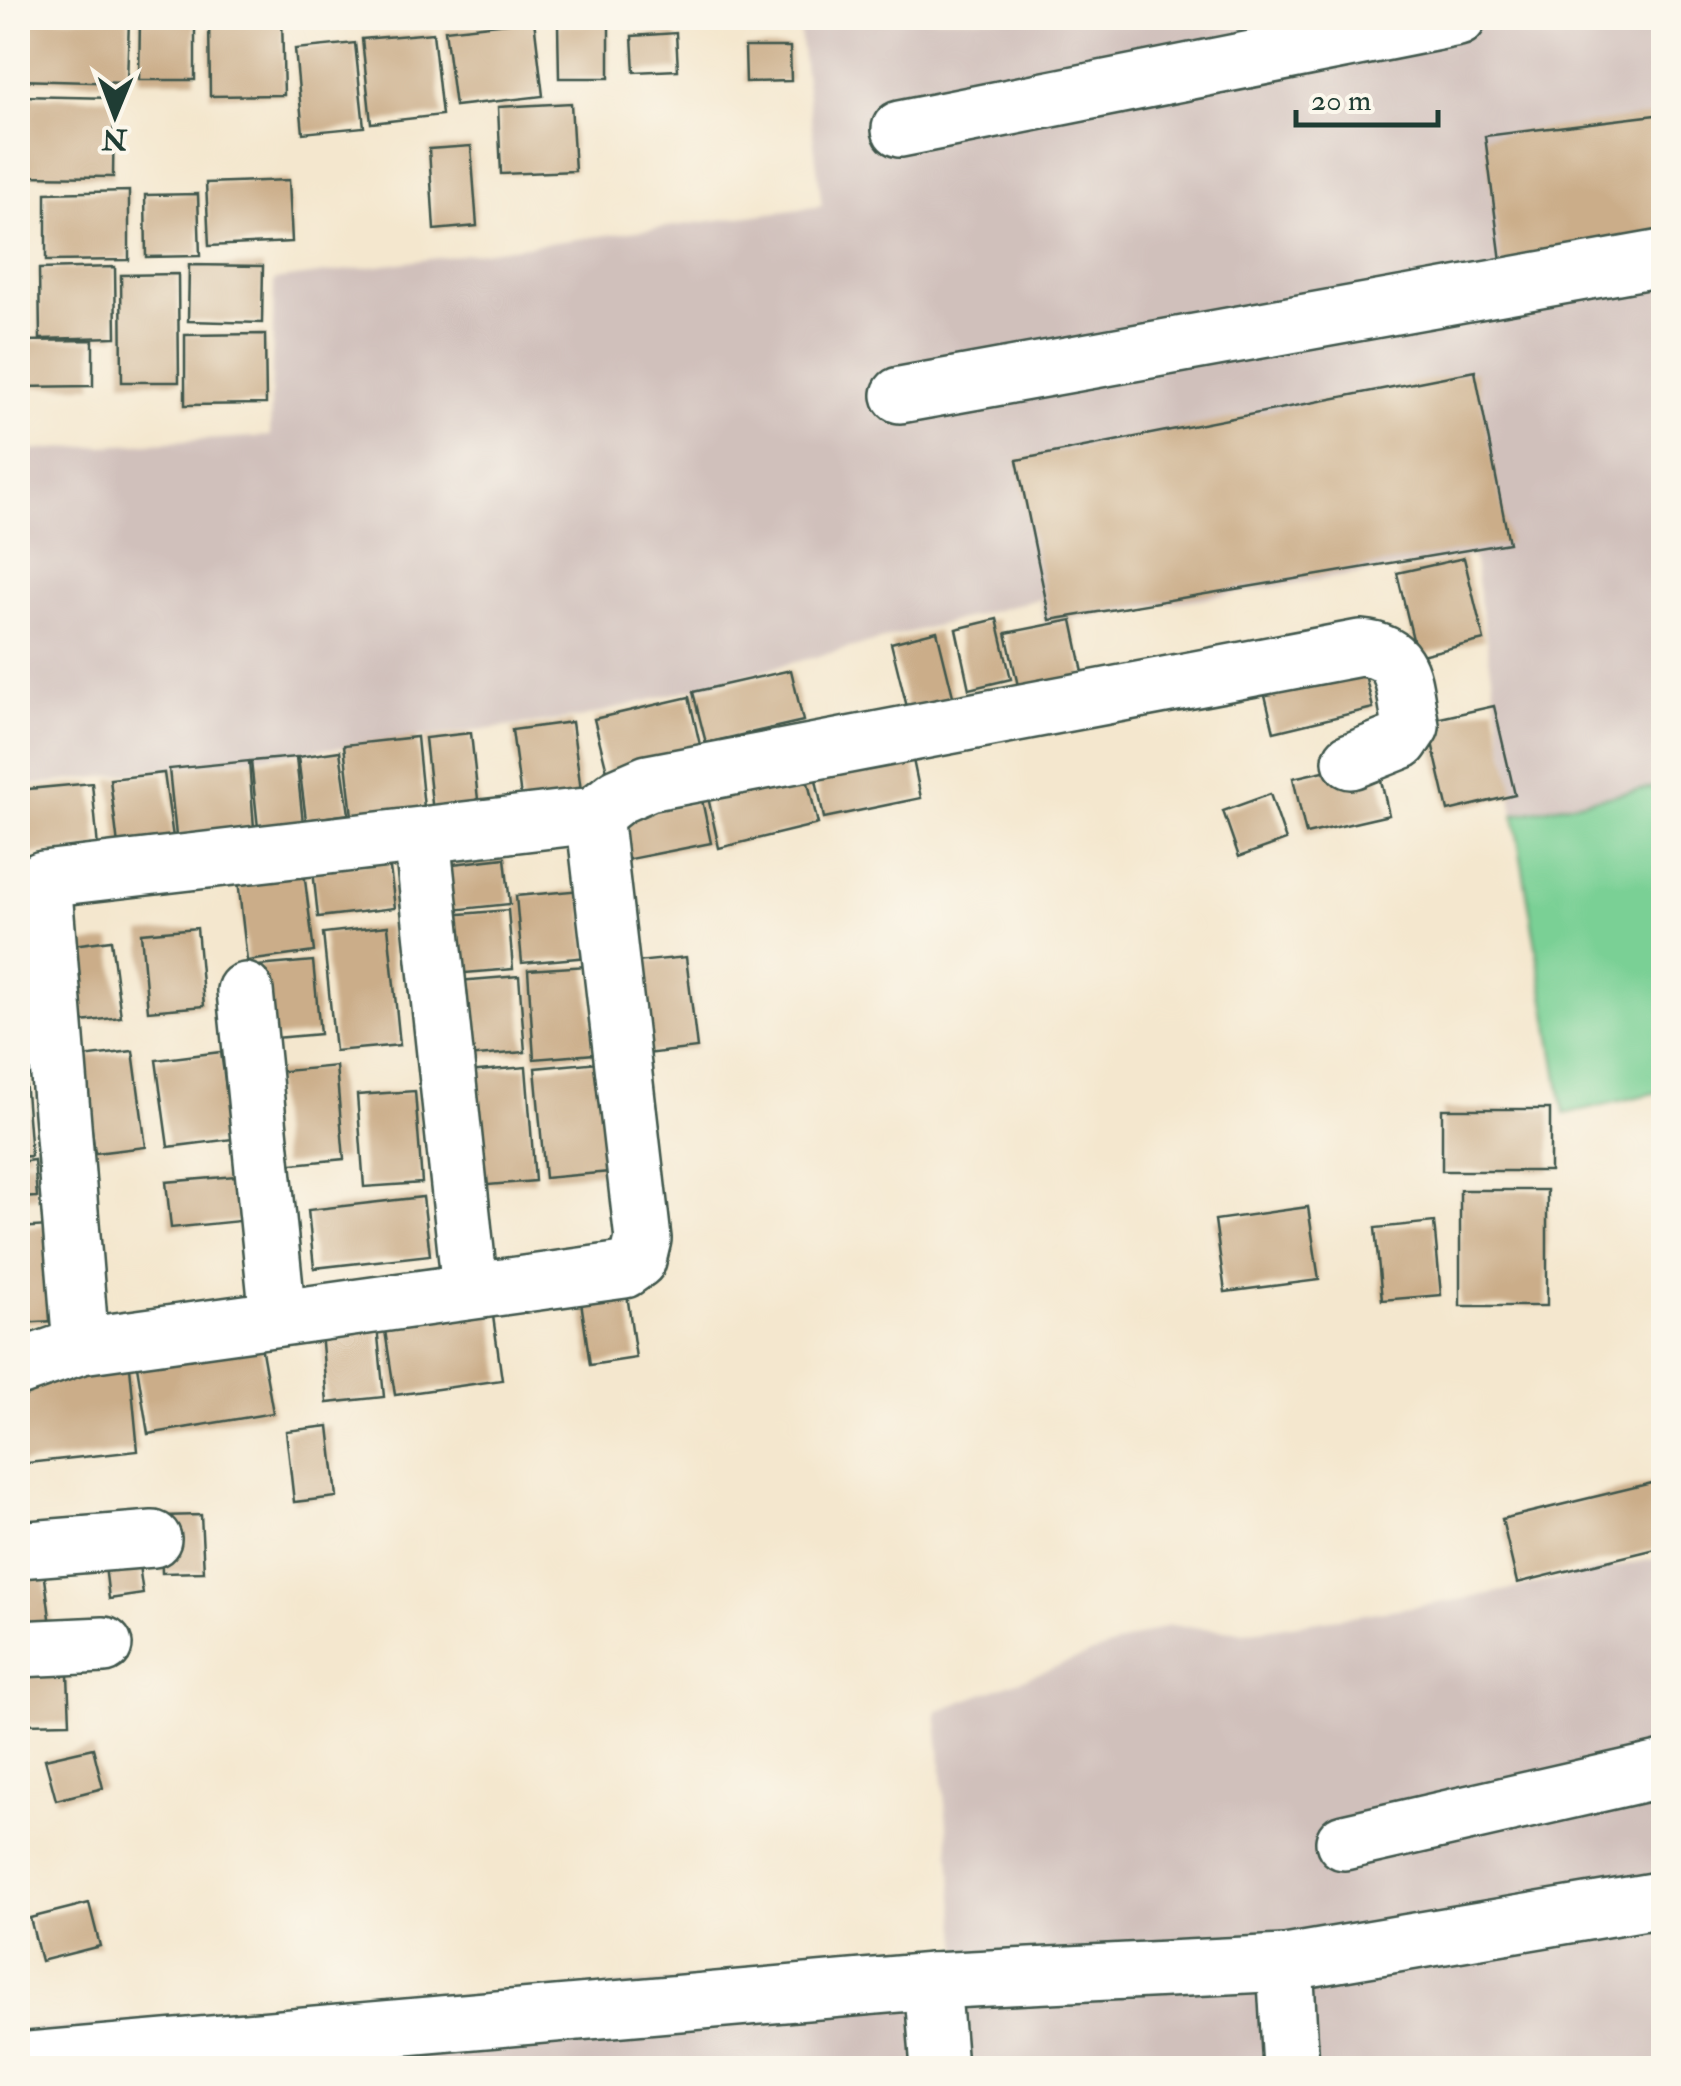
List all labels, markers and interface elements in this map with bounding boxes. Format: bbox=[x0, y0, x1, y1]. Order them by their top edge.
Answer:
north arrow bbox=[65, 65, 165, 165]
scale bar bbox=[1296, 65, 1438, 127]
text: 20 m bbox=[1311, 82, 1371, 119]
text: N bbox=[101, 121, 128, 156]

